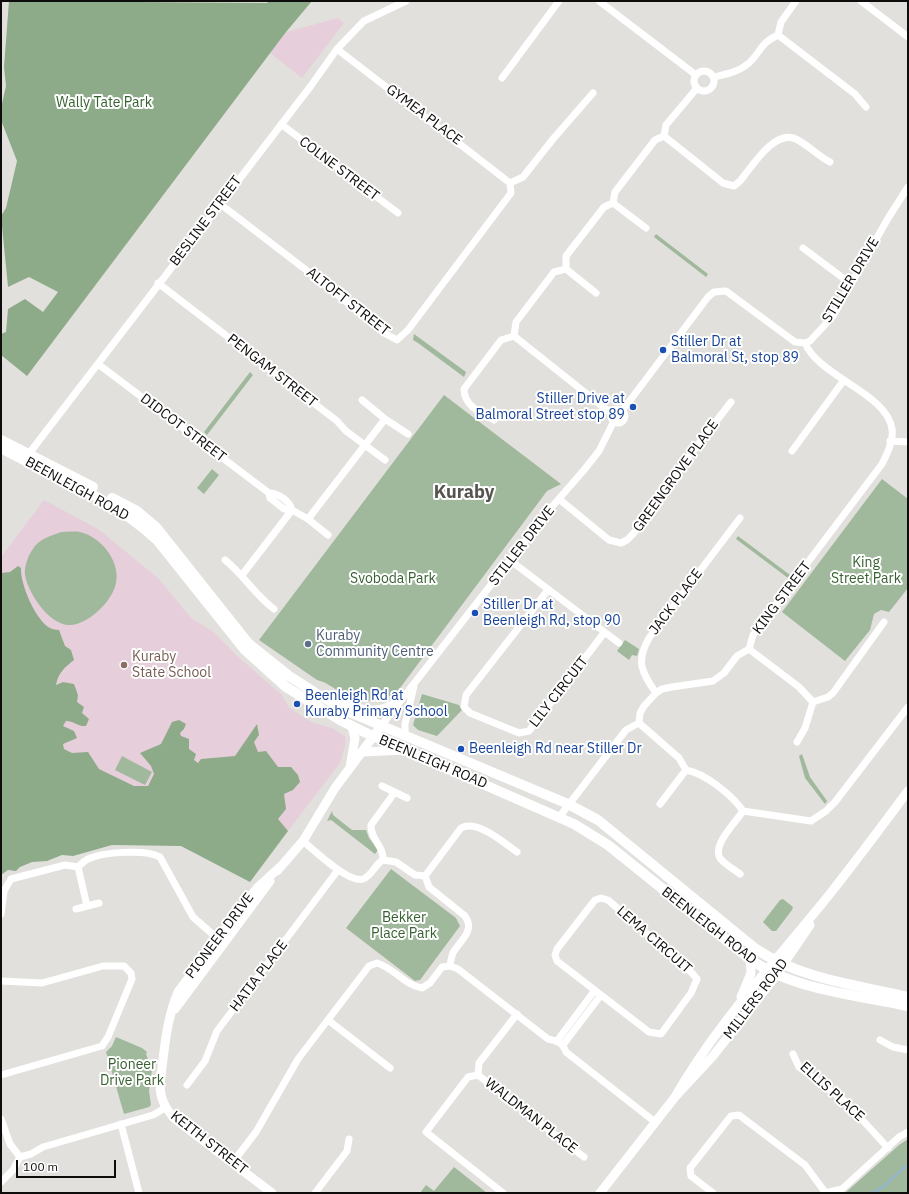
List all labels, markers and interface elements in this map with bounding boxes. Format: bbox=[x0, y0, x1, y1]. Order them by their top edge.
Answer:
street label: GYMEA PLACE bbox=[383, 81, 465, 149]
park label: Wally Tate Park bbox=[56, 95, 152, 111]
street label: COLNE STREET bbox=[296, 133, 382, 205]
street label: BESLINE STREET bbox=[167, 173, 245, 269]
street label: STILLER DRIVE bbox=[819, 234, 883, 326]
street label: ALTOFT STREET bbox=[303, 264, 393, 340]
street label: PENGAM STREET bbox=[224, 331, 320, 411]
place label: Stiller Dr at Balmoral St, stop 89 bbox=[671, 334, 799, 366]
marker: Stiller Dr at Balmoral St, stop 89 bbox=[658, 345, 668, 355]
street label: DIDCOT STREET bbox=[137, 390, 229, 466]
place label: Stiller Drive at Balmoral Street stop 89 bbox=[475, 391, 625, 424]
marker: Stiller Drive at Balmoral Street stop 89 bbox=[628, 402, 638, 412]
street label: GREENGROVE PLACE bbox=[630, 417, 722, 535]
street label: BEENLEIGH ROAD bbox=[22, 454, 132, 524]
district label: Kuraby bbox=[434, 482, 494, 504]
street label: STILLER DRIVE bbox=[486, 503, 558, 589]
park label: King Street Park bbox=[831, 555, 901, 588]
street label: KING STREET bbox=[749, 558, 815, 638]
street label: JACK PLACE bbox=[646, 566, 706, 638]
park label: Svoboda Park bbox=[350, 571, 436, 587]
place label: Stiller Dr at Beenleigh Rd, stop 90 bbox=[483, 597, 621, 630]
marker: Stiller Dr at Beenleigh Rd, stop 90 bbox=[470, 608, 480, 618]
place label: Kuraby Community Centre bbox=[316, 628, 434, 660]
marker: Kuraby Community Centre bbox=[303, 639, 313, 649]
place label: Kuraby State School bbox=[132, 649, 211, 682]
street label: LILY CIRCUIT bbox=[526, 653, 592, 731]
marker: Kuraby State School bbox=[119, 660, 129, 670]
place label: Beenleigh Rd at Kuraby Primary School bbox=[305, 688, 447, 720]
marker: Beenleigh Rd at Kuraby Primary School bbox=[292, 699, 302, 709]
street label: BEENLEIGH ROAD bbox=[376, 732, 490, 792]
place label: Beenleigh Rd near Stiller Dr bbox=[469, 741, 642, 757]
marker: Beenleigh Rd near Stiller Dr bbox=[456, 744, 466, 754]
street label: BEENLEIGH ROAD bbox=[658, 884, 760, 968]
street label: PIONEER DRIVE bbox=[182, 890, 258, 982]
street label: LEMA CIRCUIT bbox=[613, 903, 695, 977]
park label: Bekker Place Park bbox=[371, 910, 437, 942]
street label: HATIA PLACE bbox=[227, 937, 291, 1015]
street label: MILLERS ROAD bbox=[720, 955, 792, 1043]
park label: Pioneer Drive Park bbox=[100, 1057, 164, 1090]
street label: ELLIS PLACE bbox=[796, 1059, 868, 1125]
street label: WALDMAN PLACE bbox=[481, 1075, 581, 1157]
street label: KEITH STREET bbox=[167, 1108, 251, 1178]
scale bar bbox=[18, 1152, 118, 1178]
text: 100 m bbox=[23, 1159, 58, 1174]

